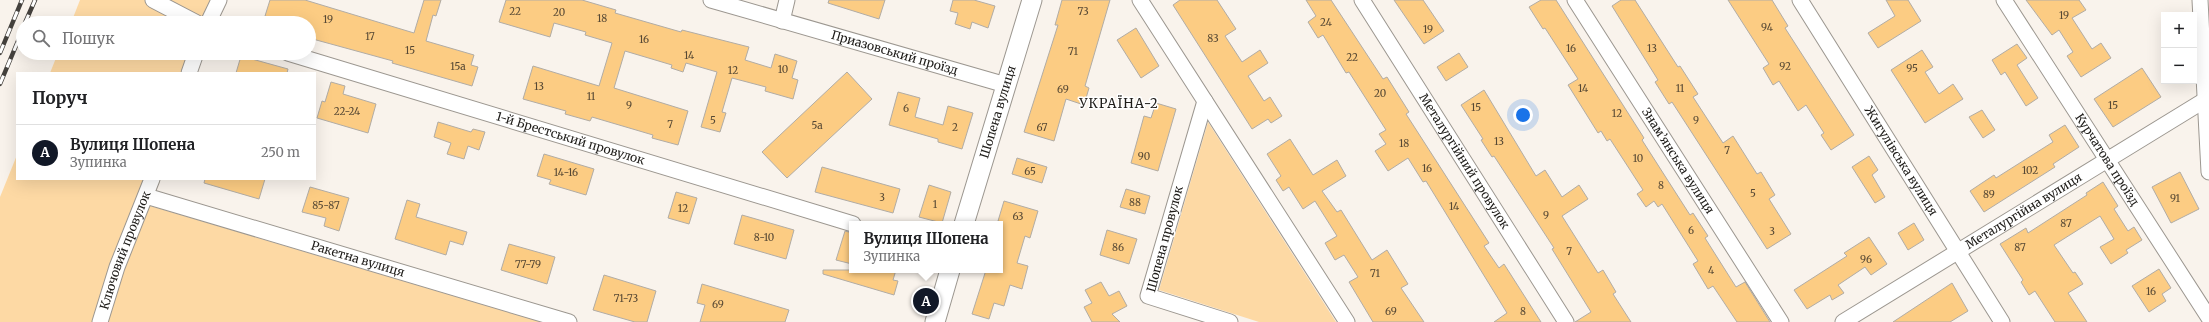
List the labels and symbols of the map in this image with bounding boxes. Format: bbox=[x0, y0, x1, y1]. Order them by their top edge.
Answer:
house number: 22 bbox=[509, 5, 521, 18]
house number: 73 bbox=[1077, 5, 1089, 18]
house number: 20 bbox=[553, 6, 565, 19]
house number: 19 bbox=[2059, 9, 2069, 22]
house number: 18 bbox=[597, 12, 607, 25]
house number: 19 bbox=[323, 13, 333, 26]
house number: 24 bbox=[1320, 16, 1332, 29]
house number: 94 bbox=[1761, 21, 1773, 34]
house number: 19 bbox=[1423, 23, 1433, 36]
street label: Приазовський проїзд bbox=[830, 27, 960, 78]
house number: 17 bbox=[365, 30, 375, 43]
house number: 83 bbox=[1207, 32, 1219, 45]
house number: 16 bbox=[639, 33, 649, 46]
house number: 16 bbox=[1566, 42, 1576, 55]
house number: 13 bbox=[1647, 42, 1657, 55]
house number: 15 bbox=[405, 44, 415, 57]
house number: 71 bbox=[1068, 45, 1078, 58]
house number: 14 bbox=[684, 49, 694, 62]
house number: 22 bbox=[1346, 51, 1358, 64]
house number: 15а bbox=[450, 60, 466, 73]
house number: 92 bbox=[1779, 60, 1791, 73]
house number: 95 bbox=[1906, 62, 1918, 75]
house number: 10 bbox=[778, 63, 788, 76]
house number: 12 bbox=[728, 64, 738, 77]
street label: Шопена вулиця bbox=[976, 64, 1019, 160]
house number: 13 bbox=[534, 80, 544, 93]
house number: 14 bbox=[1578, 82, 1588, 95]
house number: 11 bbox=[1676, 82, 1685, 95]
house number: 69 bbox=[1057, 83, 1069, 96]
house number: 20 bbox=[1374, 87, 1386, 100]
house number: 11 bbox=[587, 90, 596, 103]
street label: Металургійний провулок bbox=[1416, 91, 1513, 232]
district label: УКРАЇНА-2 bbox=[1078, 95, 1159, 112]
house number: 9 bbox=[626, 99, 632, 112]
house number: 15 bbox=[2108, 99, 2118, 112]
house number: 15 bbox=[1471, 101, 1481, 114]
house number: 6 bbox=[903, 102, 909, 115]
street label: Жигулівська вулиця bbox=[1862, 103, 1941, 218]
house number: 22-24 bbox=[334, 105, 360, 118]
your location bbox=[1513, 105, 1533, 125]
street label: Знам’янська вулиця bbox=[1639, 105, 1718, 216]
house number: 12 bbox=[1612, 107, 1622, 120]
street label: 1-й Брестський провулок bbox=[494, 108, 647, 168]
street label: Курчатова проїзд bbox=[2072, 110, 2143, 208]
house number: 5 bbox=[710, 114, 716, 127]
house number: 9 bbox=[1693, 114, 1699, 127]
house number: 7 bbox=[667, 118, 673, 131]
house number: 5а bbox=[811, 119, 823, 132]
house number: 2 bbox=[952, 121, 958, 134]
house number: 67 bbox=[1037, 121, 1048, 134]
house number: 13 bbox=[1494, 135, 1504, 148]
house number: 18 bbox=[1399, 137, 1409, 150]
house number: 7 bbox=[1724, 144, 1730, 157]
house number: 90 bbox=[1138, 150, 1150, 163]
house number: 10 bbox=[1633, 152, 1643, 165]
house number: 16 bbox=[1422, 162, 1432, 175]
house number: 102 bbox=[2022, 164, 2038, 177]
house number: 65 bbox=[1024, 165, 1036, 178]
house number: 14-16 bbox=[554, 166, 578, 179]
street label: Металургійна вулиця bbox=[1962, 169, 2084, 252]
house number: 8 bbox=[1658, 179, 1664, 192]
street label: Шопена провулок bbox=[1143, 184, 1186, 294]
house number: 5 bbox=[1750, 187, 1756, 200]
street label: Ключовий провулок bbox=[96, 188, 154, 311]
house number: 89 bbox=[1983, 188, 1995, 201]
house number: 3 bbox=[879, 191, 885, 204]
house number: 91 bbox=[2170, 192, 2181, 205]
house number: 88 bbox=[1129, 196, 1141, 209]
house number: 1 bbox=[933, 198, 938, 211]
house number: 85-87 bbox=[312, 199, 340, 212]
house number: 14 bbox=[1449, 200, 1459, 213]
house number: 12 bbox=[678, 202, 688, 215]
house number: 9 bbox=[1543, 209, 1549, 222]
house number: 63 bbox=[1012, 210, 1024, 223]
house number: 87 bbox=[2060, 217, 2072, 230]
house number: 6 bbox=[1688, 224, 1694, 237]
house number: 3 bbox=[1769, 225, 1775, 238]
house number: 8-10 bbox=[754, 231, 774, 244]
street label: Ракетна вулиця bbox=[309, 238, 407, 280]
house number: 86 bbox=[1112, 241, 1124, 254]
house number: 87 bbox=[2014, 241, 2026, 254]
house number: 7 bbox=[1566, 245, 1572, 258]
house number: 96 bbox=[1860, 253, 1872, 266]
house number: 77-79 bbox=[515, 258, 541, 271]
house number: 4 bbox=[1708, 264, 1714, 277]
house number: 71 bbox=[1370, 267, 1380, 280]
house number: 16 bbox=[2146, 285, 2156, 298]
pin: A bbox=[913, 286, 939, 316]
house number: 71-73 bbox=[614, 292, 638, 305]
house number: 69 bbox=[712, 298, 724, 311]
house number: 69 bbox=[1385, 305, 1397, 318]
house number: 8 bbox=[1520, 305, 1526, 318]

